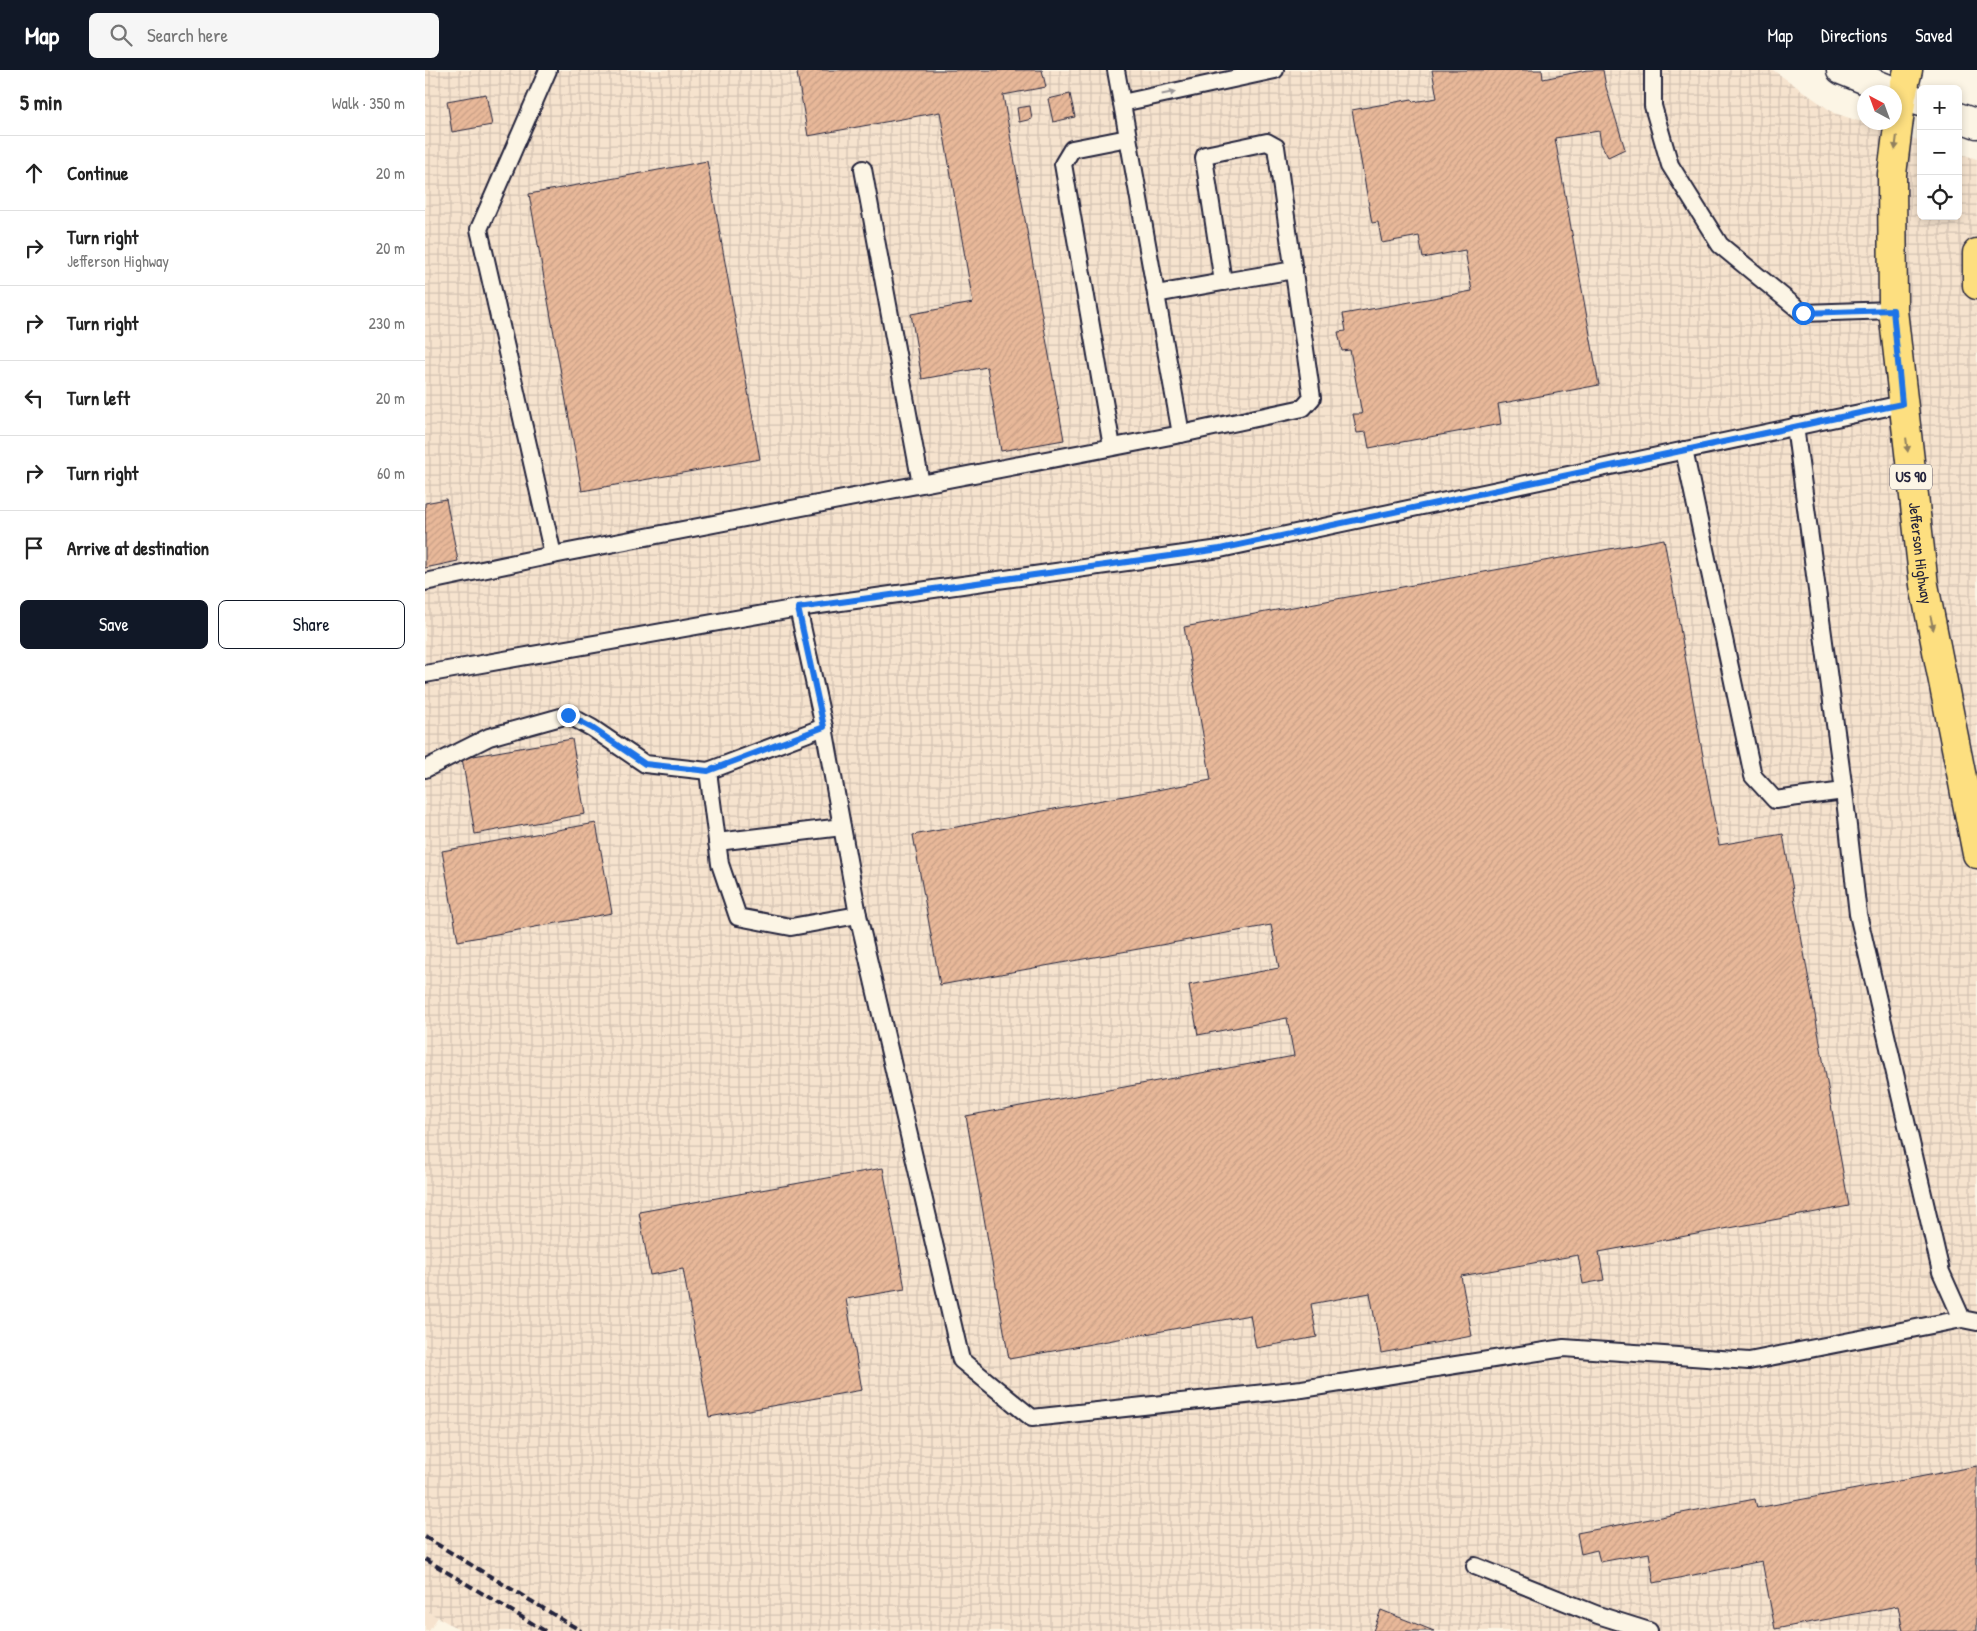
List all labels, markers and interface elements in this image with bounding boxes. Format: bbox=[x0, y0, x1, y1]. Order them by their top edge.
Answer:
search box bbox=[89, 13, 439, 58]
text: Map bbox=[25, 19, 59, 51]
icon: search bbox=[107, 21, 135, 49]
text: Search here bbox=[147, 22, 228, 48]
text: Map bbox=[1768, 23, 1793, 48]
text: Directions bbox=[1821, 23, 1887, 48]
text: Saved bbox=[1915, 23, 1952, 48]
north arrow bbox=[1857, 85, 1902, 130]
map controls bbox=[1917, 85, 1962, 220]
button: + bbox=[1917, 85, 1962, 130]
text: 5 min bbox=[20, 88, 62, 117]
one-way arrow bbox=[1162, 88, 1178, 96]
text: Walk · 350 m bbox=[332, 92, 405, 114]
button: − bbox=[1917, 130, 1962, 175]
one-way arrow bbox=[1892, 136, 1900, 152]
icon: ahead bbox=[20, 159, 48, 187]
text: Continue bbox=[67, 160, 128, 186]
text: 20 m bbox=[376, 162, 405, 184]
button: locate bbox=[1917, 175, 1962, 220]
text: Turn right bbox=[67, 224, 138, 250]
icon: right bbox=[20, 234, 48, 262]
text: 20 m bbox=[376, 237, 405, 259]
text: Jefferson Highway bbox=[67, 250, 169, 272]
route start bbox=[1792, 302, 1815, 325]
icon: right bbox=[20, 309, 48, 337]
text: Turn right bbox=[67, 310, 138, 336]
text: 230 m bbox=[369, 312, 405, 334]
icon: left bbox=[20, 384, 48, 412]
text: Turn left bbox=[67, 385, 130, 411]
text: 20 m bbox=[376, 387, 405, 409]
one-way arrow bbox=[1903, 437, 1911, 453]
icon: right bbox=[20, 459, 48, 487]
text: Turn right bbox=[67, 460, 138, 486]
text: 60 m bbox=[377, 462, 405, 484]
road number: US 90 bbox=[1890, 464, 1932, 490]
street label: Jefferson Highway bbox=[1904, 501, 1939, 606]
icon: arrive bbox=[20, 534, 48, 562]
text: Arrive at destination bbox=[67, 535, 209, 561]
button: Save bbox=[20, 600, 208, 649]
button: Share bbox=[218, 600, 405, 649]
one-way arrow bbox=[1928, 615, 1936, 631]
route end bbox=[557, 704, 580, 727]

